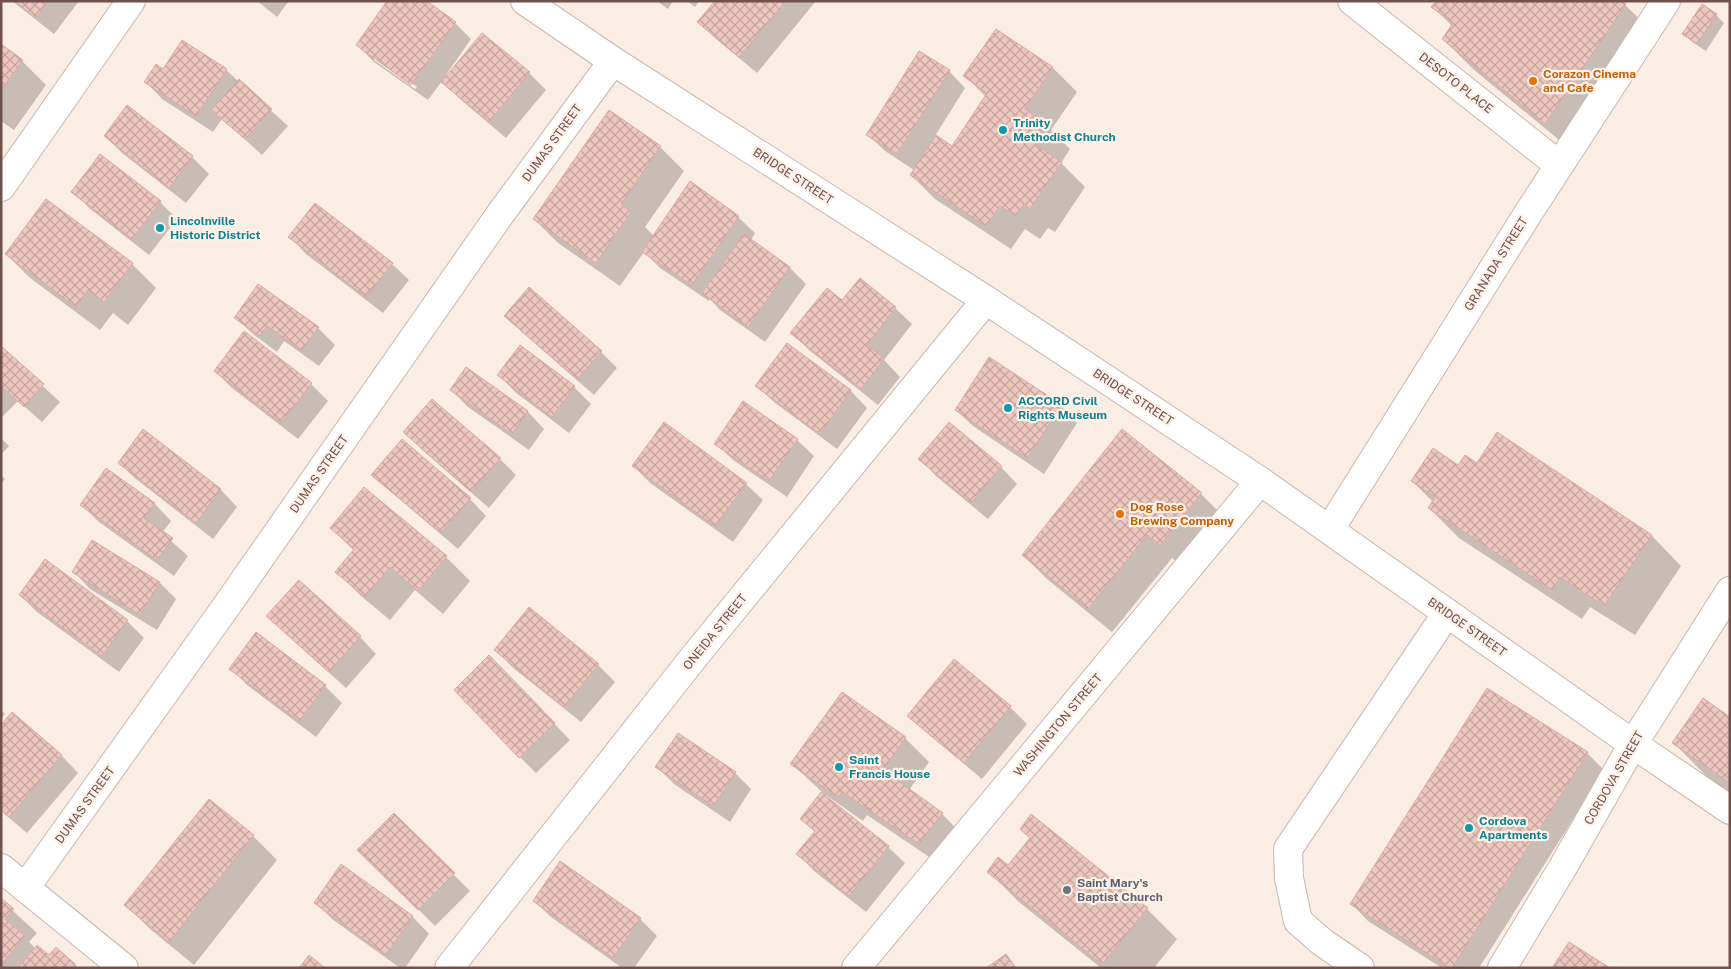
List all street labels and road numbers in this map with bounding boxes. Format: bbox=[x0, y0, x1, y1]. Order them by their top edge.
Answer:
street label: DESOTO PLACE bbox=[1416, 50, 1496, 116]
street label: DUMAS STREET bbox=[519, 102, 585, 184]
street label: BRIDGE STREET bbox=[750, 145, 836, 207]
street label: GRANADA STREET bbox=[1461, 215, 1531, 313]
street label: BRIDGE STREET bbox=[1090, 366, 1176, 428]
street label: DUMAS STREET bbox=[287, 432, 351, 516]
street label: ONEIDA STREET bbox=[680, 591, 750, 673]
street label: BRIDGE STREET bbox=[1425, 595, 1509, 659]
street label: WASHINGTON STREET bbox=[1011, 671, 1105, 779]
street label: CORDOVA STREET bbox=[1582, 729, 1646, 827]
street label: DUMAS STREET bbox=[52, 764, 118, 846]

